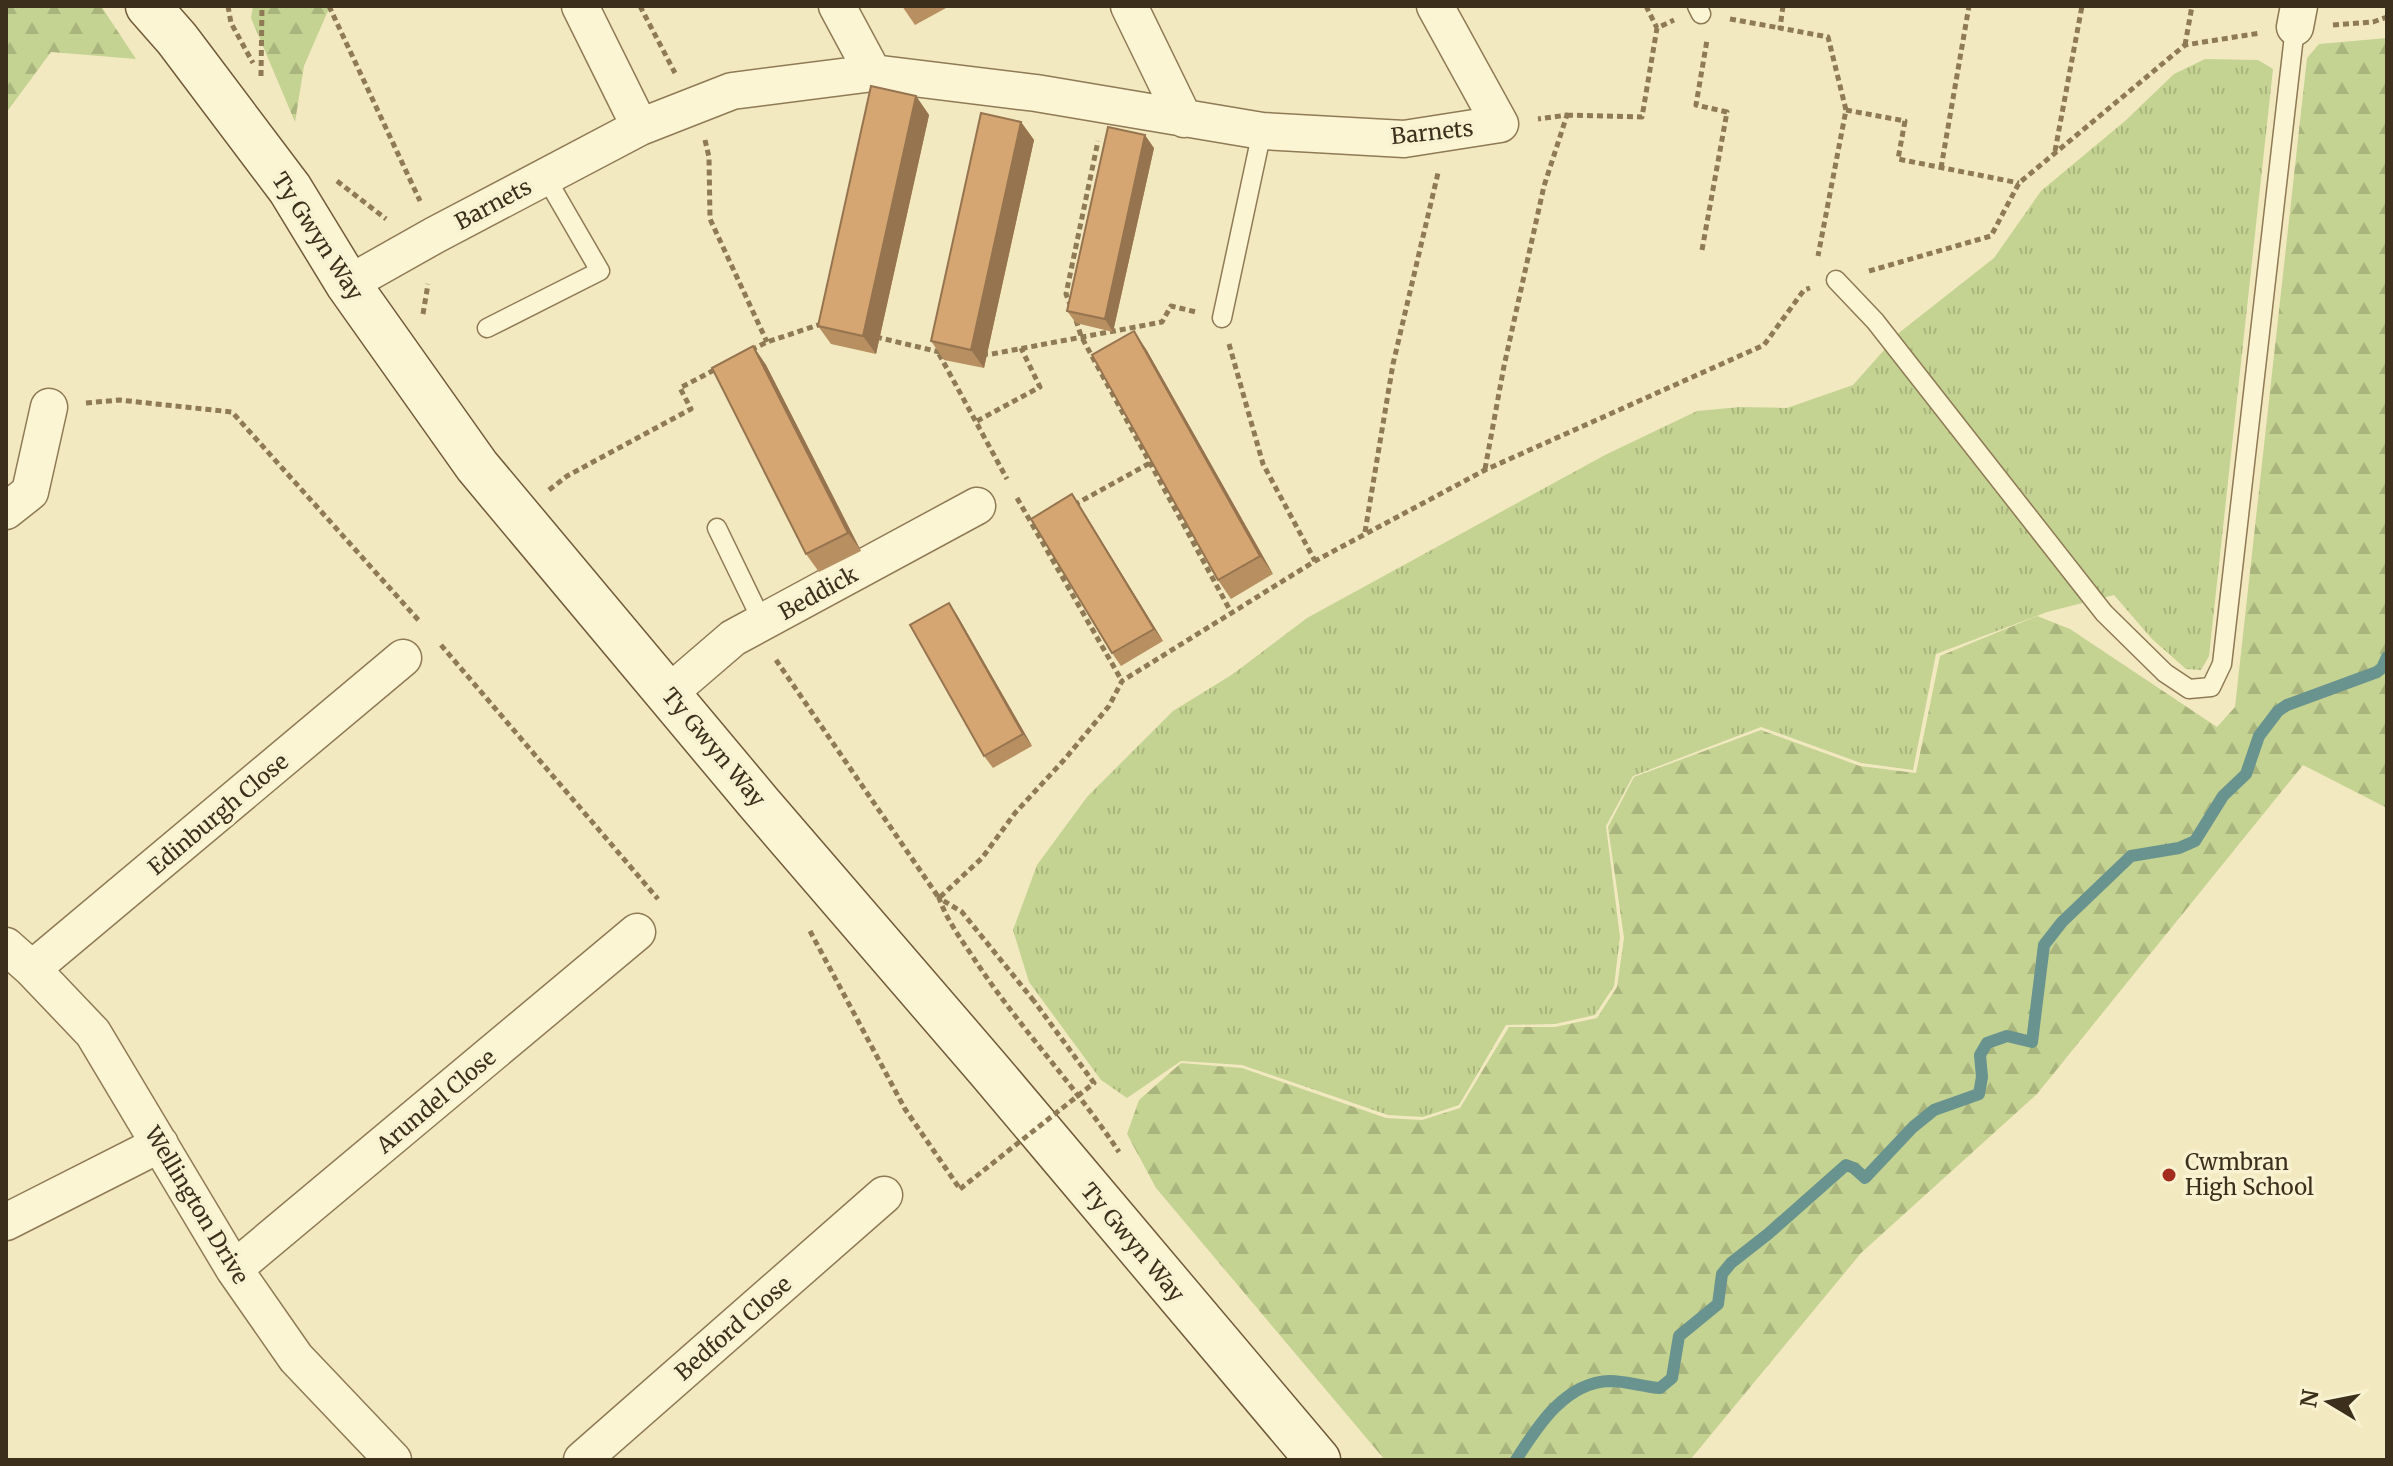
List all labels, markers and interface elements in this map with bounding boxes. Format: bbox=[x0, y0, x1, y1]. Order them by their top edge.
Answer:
street label: Barnets bbox=[1389, 114, 1475, 150]
street label: Ty Gwyn Way bbox=[266, 167, 370, 305]
street label: Barnets bbox=[450, 172, 536, 236]
street label: Beddick bbox=[774, 560, 862, 626]
street label: Ty Gwyn Way bbox=[656, 682, 772, 812]
street label: Edinburgh Close bbox=[142, 747, 294, 881]
street label: Arundel Close bbox=[370, 1043, 501, 1160]
street label: Wellington Drive bbox=[138, 1120, 255, 1289]
place label: Cwmbran High School bbox=[2185, 1148, 2314, 1201]
marker: Cwmbran High School bbox=[2160, 1166, 2178, 1184]
street label: Ty Gwyn Way bbox=[1075, 1177, 1191, 1307]
street label: Bedford Close bbox=[669, 1270, 797, 1386]
north arrow bbox=[2289, 1362, 2369, 1442]
text: N bbox=[2294, 1387, 2325, 1410]

